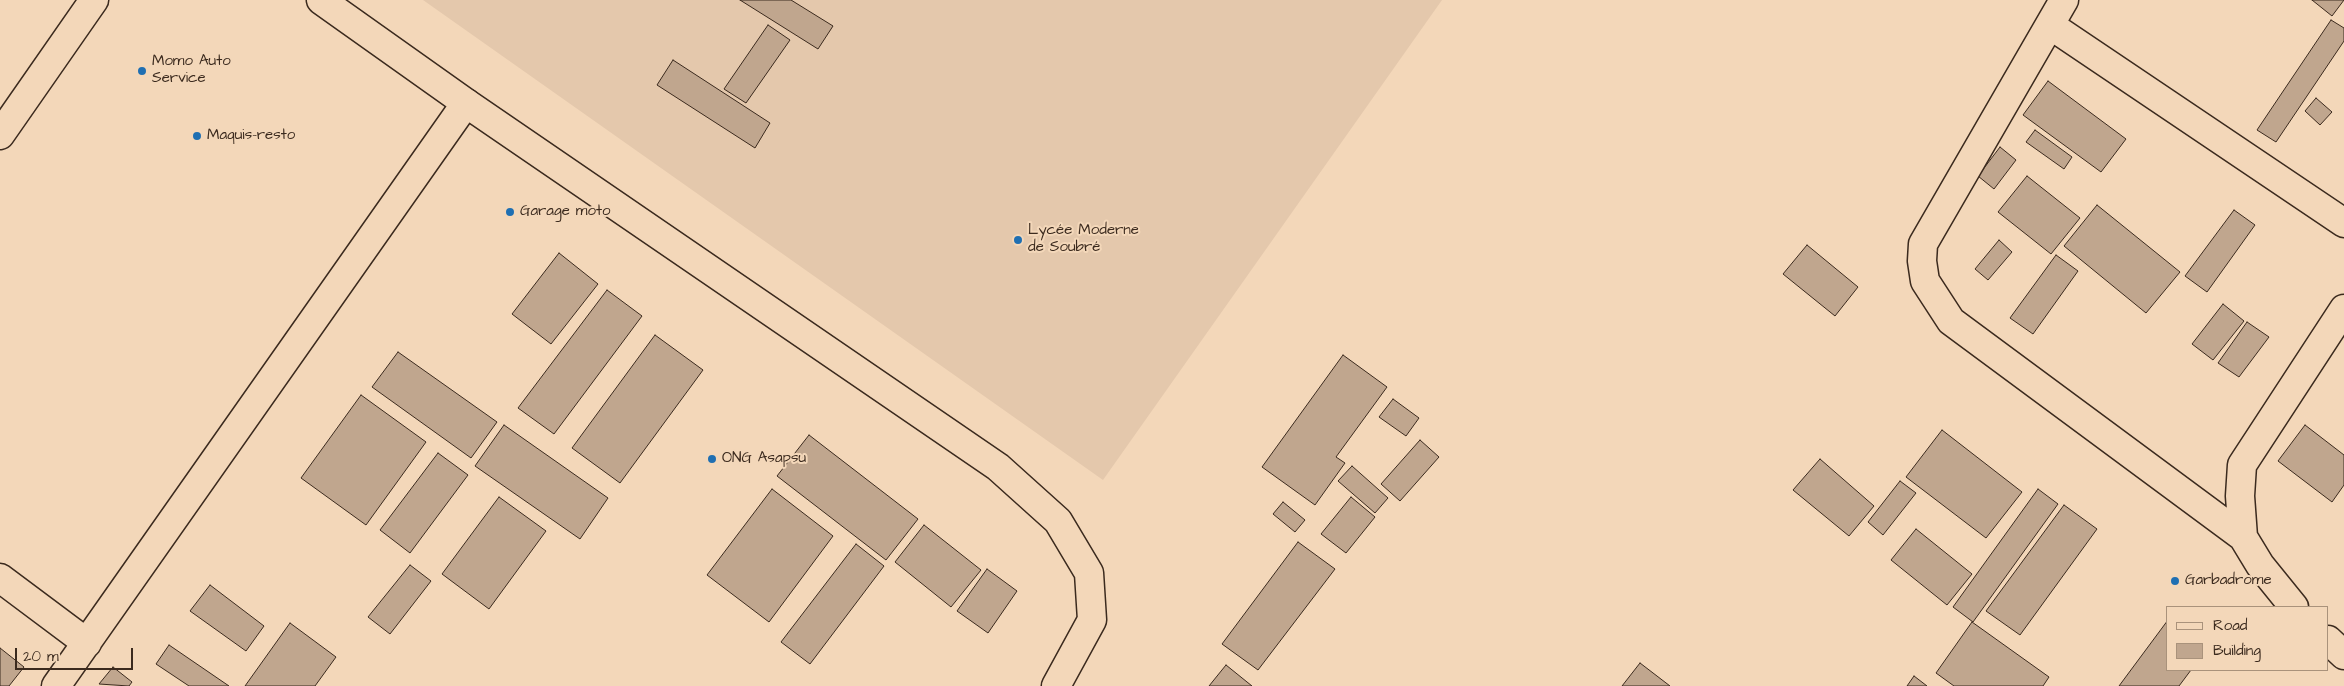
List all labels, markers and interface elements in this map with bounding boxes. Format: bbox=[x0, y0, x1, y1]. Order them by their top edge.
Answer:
place label: Momo Auto Service bbox=[152, 53, 231, 88]
marker: Momo Auto Service bbox=[136, 65, 148, 77]
place label: Maquis-resto bbox=[207, 127, 295, 145]
marker: Maquis-resto bbox=[191, 130, 203, 142]
place label: Garage moto bbox=[520, 203, 610, 221]
marker: Garage moto bbox=[504, 206, 516, 218]
place label: Lycée Moderne de Soubré bbox=[1028, 222, 1139, 257]
marker: Lycée Moderne de Soubré bbox=[1012, 234, 1024, 246]
place label: ONG Asapsu bbox=[722, 450, 806, 468]
marker: ONG Asapsu bbox=[706, 453, 718, 465]
place label: Garbadrome bbox=[2185, 572, 2272, 590]
marker: Garbadrome bbox=[2169, 575, 2181, 587]
legend bbox=[2166, 606, 2329, 671]
text: Road bbox=[2213, 615, 2247, 636]
scale bar bbox=[18, 638, 135, 670]
text: Building bbox=[2213, 640, 2261, 661]
text: 20 m bbox=[23, 646, 59, 667]

